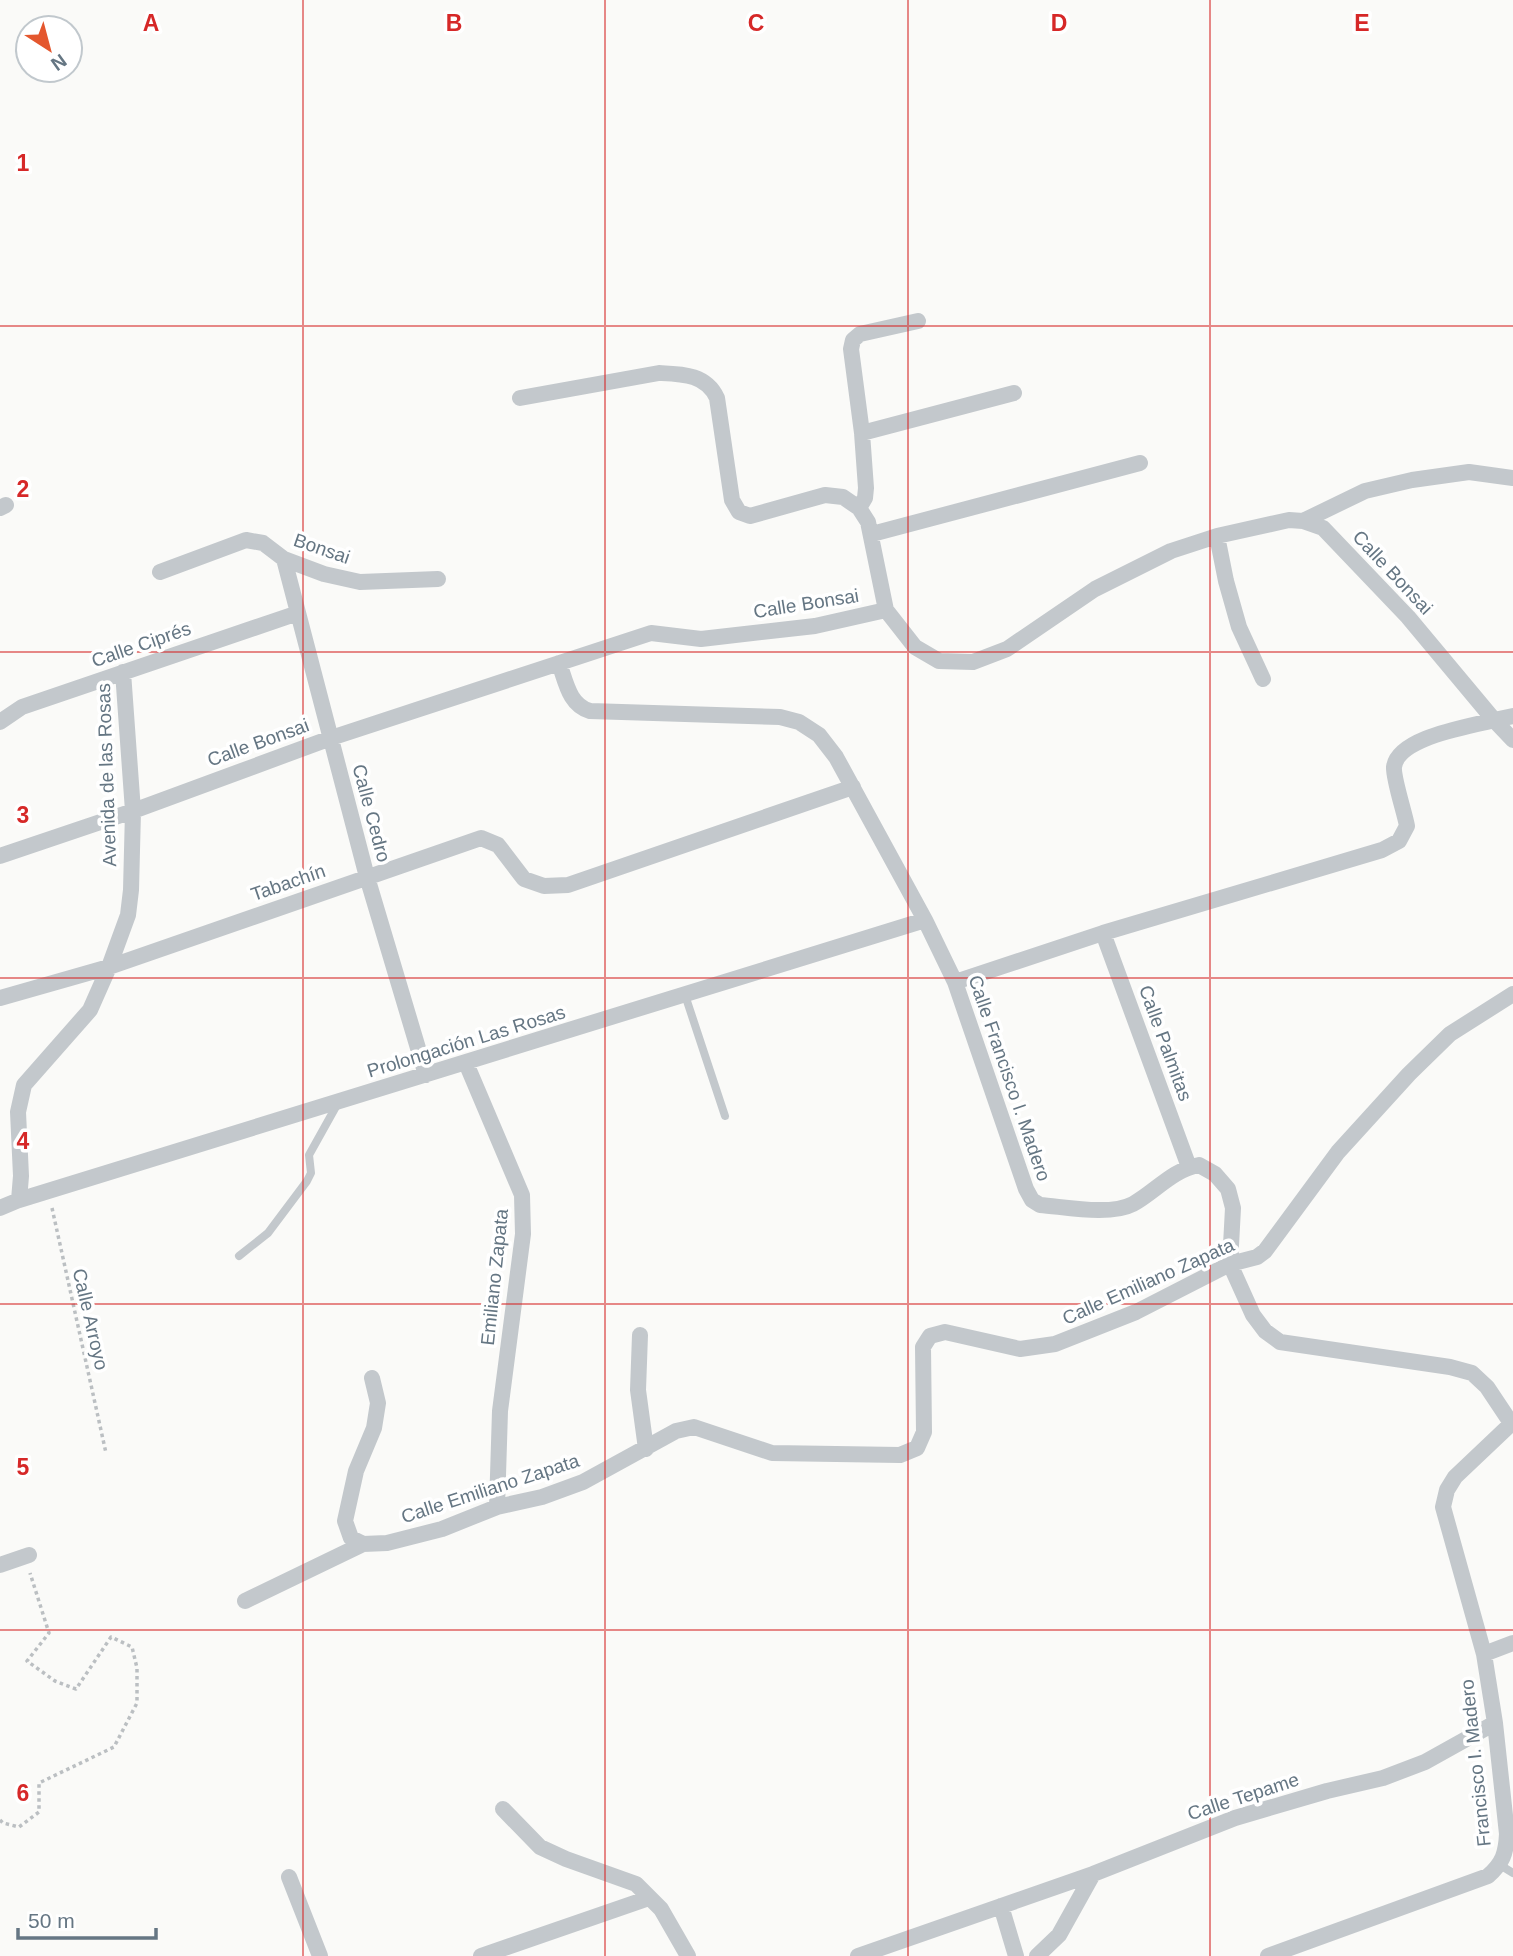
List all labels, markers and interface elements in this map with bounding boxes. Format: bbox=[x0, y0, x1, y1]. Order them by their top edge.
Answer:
text: A bbox=[143, 10, 159, 36]
text: B bbox=[446, 10, 462, 36]
text: C bbox=[748, 10, 764, 36]
text: D bbox=[1051, 10, 1067, 36]
text: E bbox=[1354, 10, 1370, 36]
north arrow bbox=[14, 14, 84, 84]
text: N bbox=[47, 50, 70, 75]
text: 1 bbox=[17, 150, 30, 176]
text: 2 bbox=[17, 476, 29, 502]
street label: Calle Bonsai bbox=[1349, 526, 1437, 619]
street label: Bonsai bbox=[291, 529, 353, 568]
street label: Calle Bonsai bbox=[752, 585, 860, 622]
street label: Calle Ciprés bbox=[89, 618, 194, 671]
street label: Avenida de las Rosas bbox=[93, 683, 120, 867]
street label: Calle Bonsai bbox=[204, 714, 312, 771]
street label: Calle Cedro bbox=[348, 762, 395, 864]
text: 3 bbox=[17, 802, 29, 828]
street label: Tabachín bbox=[248, 860, 328, 905]
street label: Calle Francisco I. Madero bbox=[964, 972, 1055, 1184]
street label: Calle Palmitas bbox=[1135, 983, 1196, 1104]
street label: Prolongación Las Rosas bbox=[365, 1001, 568, 1082]
text: 4 bbox=[17, 1128, 30, 1154]
street label: Emiliano Zapata bbox=[477, 1207, 512, 1346]
street label: Calle Emiliano Zapata bbox=[1059, 1234, 1238, 1329]
street label: Calle Arroyo bbox=[69, 1266, 112, 1372]
street label: Calle Emiliano Zapata bbox=[399, 1450, 582, 1527]
text: 5 bbox=[17, 1454, 30, 1480]
street label: Francisco I. Madero bbox=[1456, 1678, 1495, 1848]
street label: Calle Tepame bbox=[1185, 1769, 1301, 1824]
text: 6 bbox=[17, 1780, 29, 1806]
scale bar bbox=[18, 1896, 156, 1940]
text: 50 m bbox=[28, 1909, 75, 1932]

